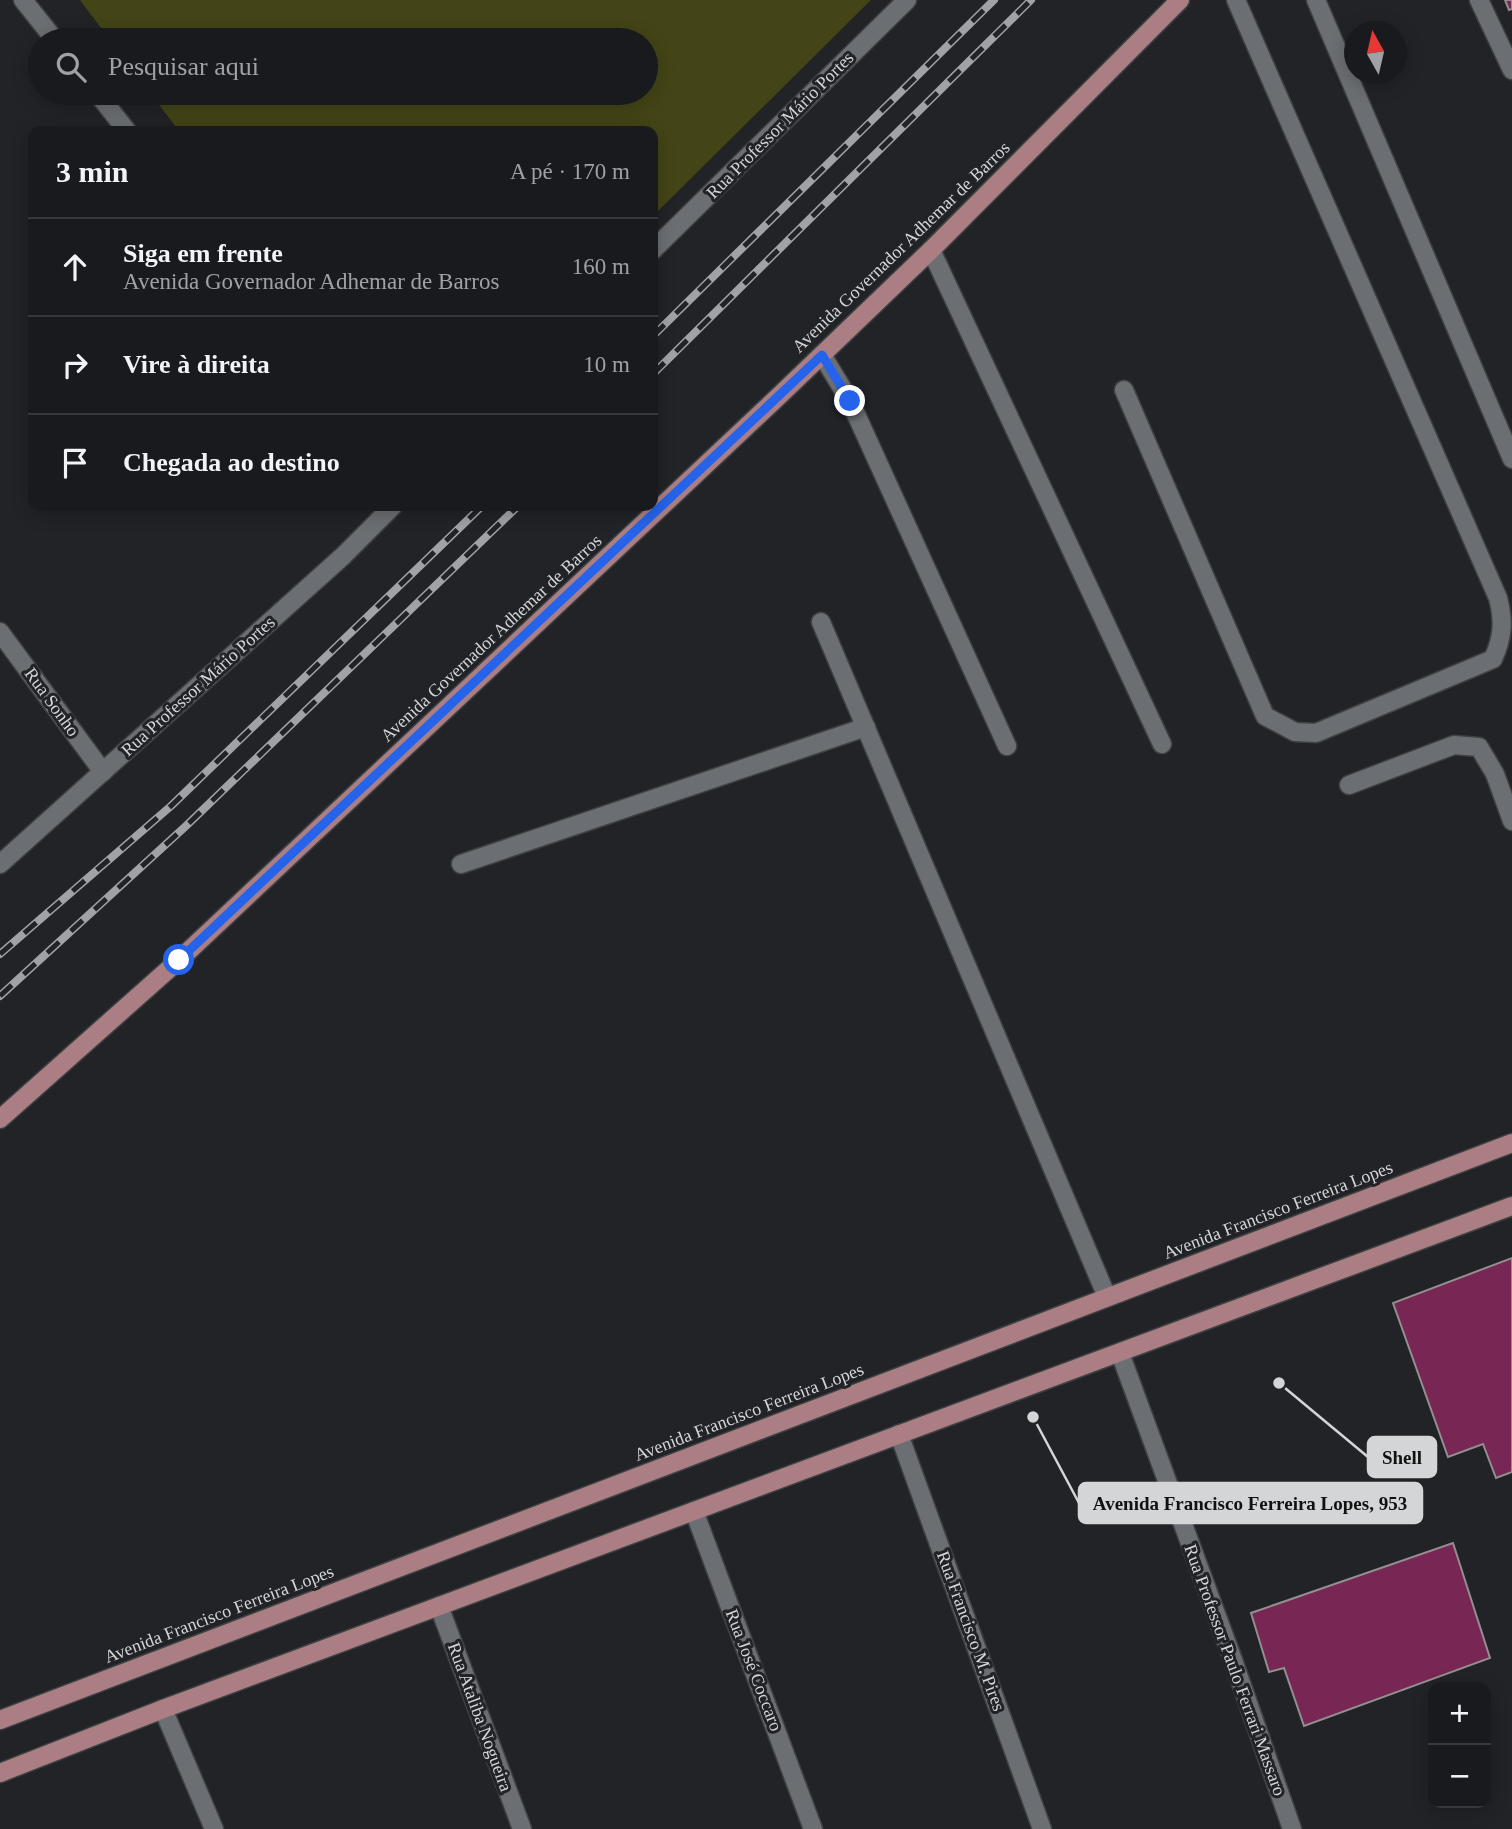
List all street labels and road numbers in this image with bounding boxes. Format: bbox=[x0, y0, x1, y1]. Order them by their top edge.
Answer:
street label: Rua Professor Mário Portes bbox=[702, 47, 858, 203]
street label: Avenida Governador Adhemar de Barros bbox=[788, 137, 1014, 357]
street label: Avenida Governador Adhemar de Barros bbox=[376, 530, 606, 746]
street label: Rua Professor Mário Portes bbox=[117, 612, 279, 760]
street label: Rua Sonho bbox=[21, 664, 83, 740]
street label: Avenida Francisco Ferreira Lopes bbox=[1160, 1157, 1396, 1263]
street label: Avenida Francisco Ferreira Lopes bbox=[631, 1359, 867, 1465]
street label: Rua Professor Paulo Ferrari Massaro bbox=[1180, 1542, 1290, 1798]
street label: Rua Francisco M. Pires bbox=[933, 1548, 1009, 1714]
street label: Avenida Francisco Ferreira Lopes bbox=[101, 1561, 337, 1667]
street label: Rua José Coccaro bbox=[722, 1606, 786, 1734]
street label: Rua Ataliba Nogueira bbox=[444, 1640, 516, 1794]

